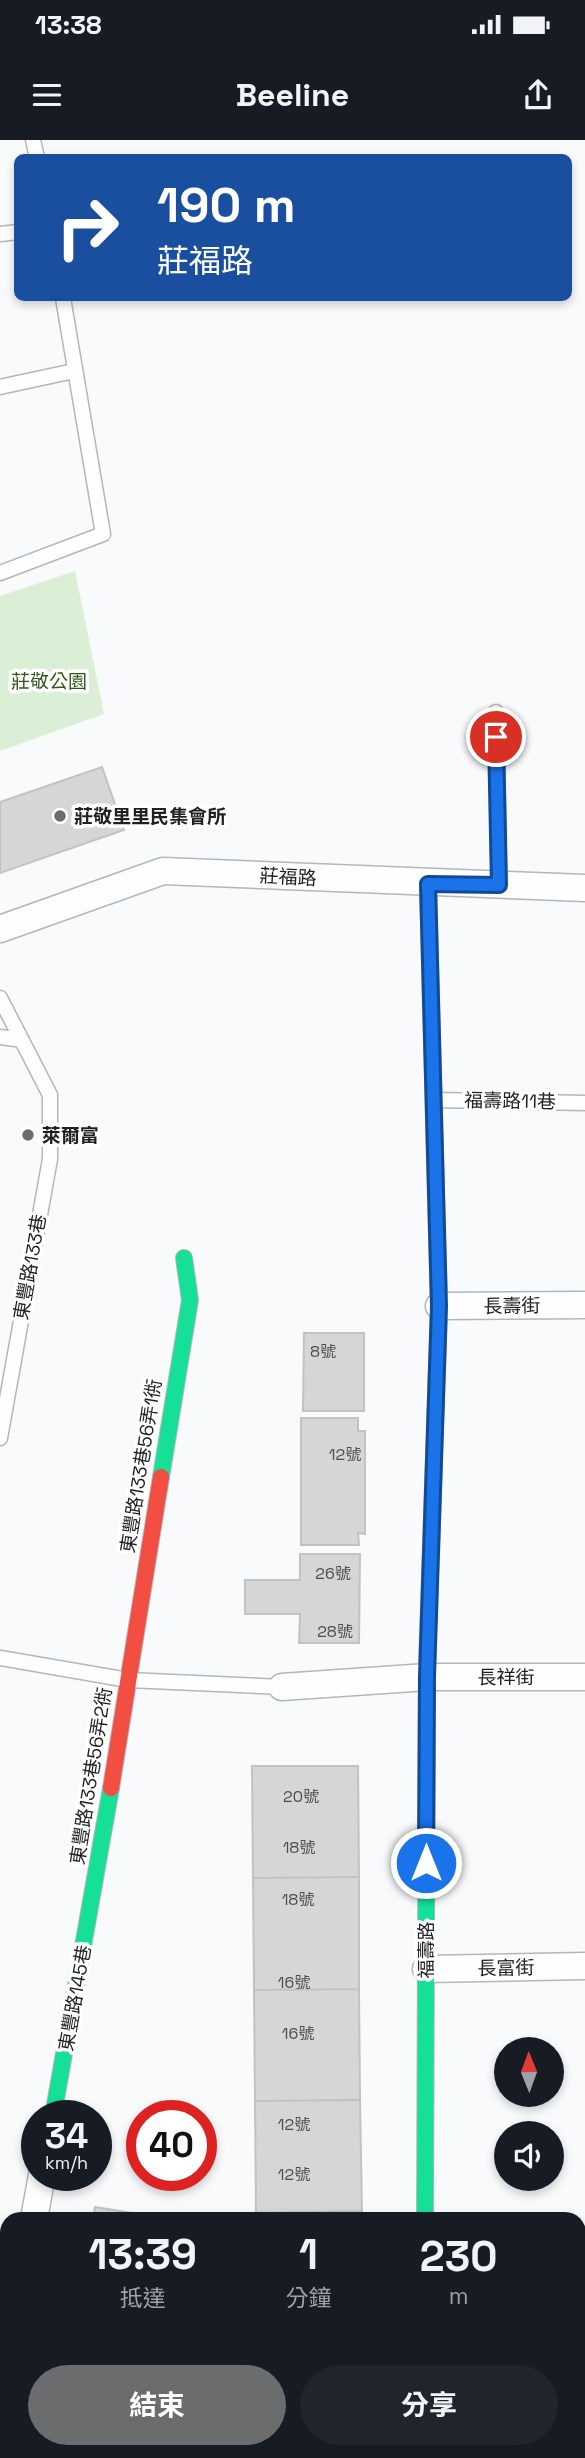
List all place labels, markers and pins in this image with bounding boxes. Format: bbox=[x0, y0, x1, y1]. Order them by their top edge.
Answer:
pin bbox=[466, 707, 526, 767]
place label: 莊敬里里民集會所 bbox=[74, 804, 226, 829]
marker: 莊敬里里民集會所 bbox=[52, 808, 68, 824]
place label: 萊爾富 bbox=[42, 1123, 99, 1148]
marker: 萊爾富 bbox=[20, 1127, 36, 1143]

